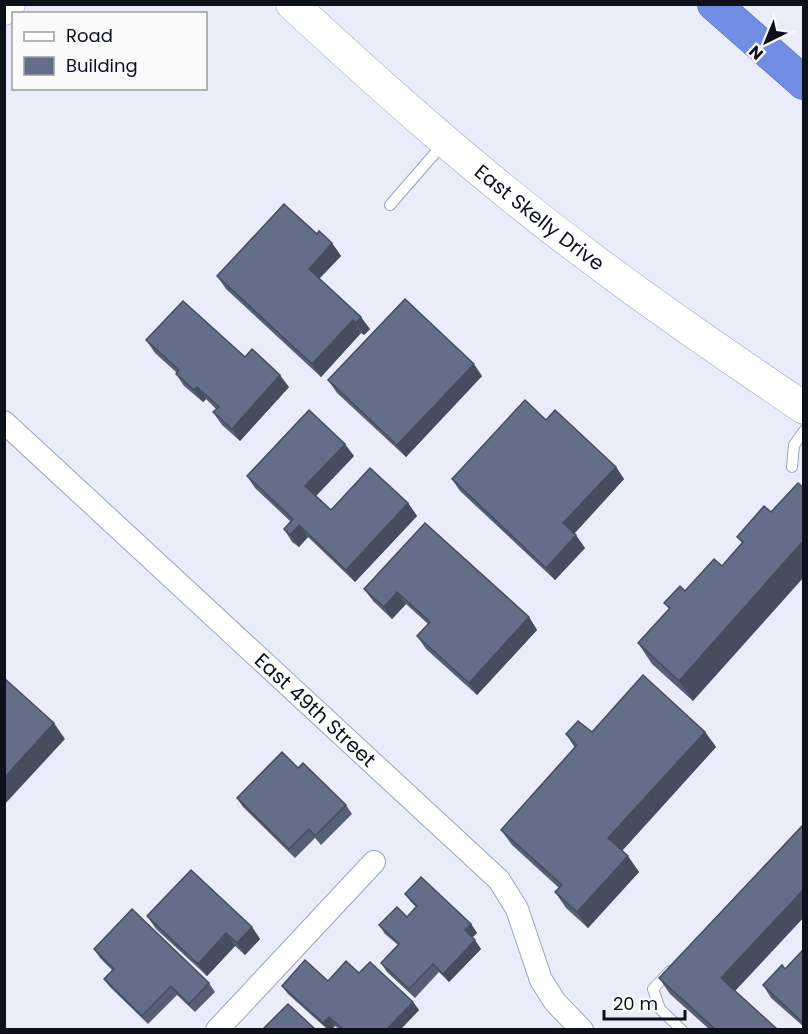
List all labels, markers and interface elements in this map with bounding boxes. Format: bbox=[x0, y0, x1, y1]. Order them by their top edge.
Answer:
legend bbox=[12, 12, 207, 90]
north arrow bbox=[736, 12, 796, 72]
text: Road bbox=[66, 23, 113, 48]
text: N bbox=[744, 40, 768, 65]
text: Building bbox=[66, 53, 138, 78]
street label: East Skelly Drive bbox=[469, 158, 610, 277]
street label: East 49th Street bbox=[248, 647, 382, 773]
scale bar bbox=[604, 983, 685, 1021]
text: 20 m bbox=[613, 991, 658, 1016]

